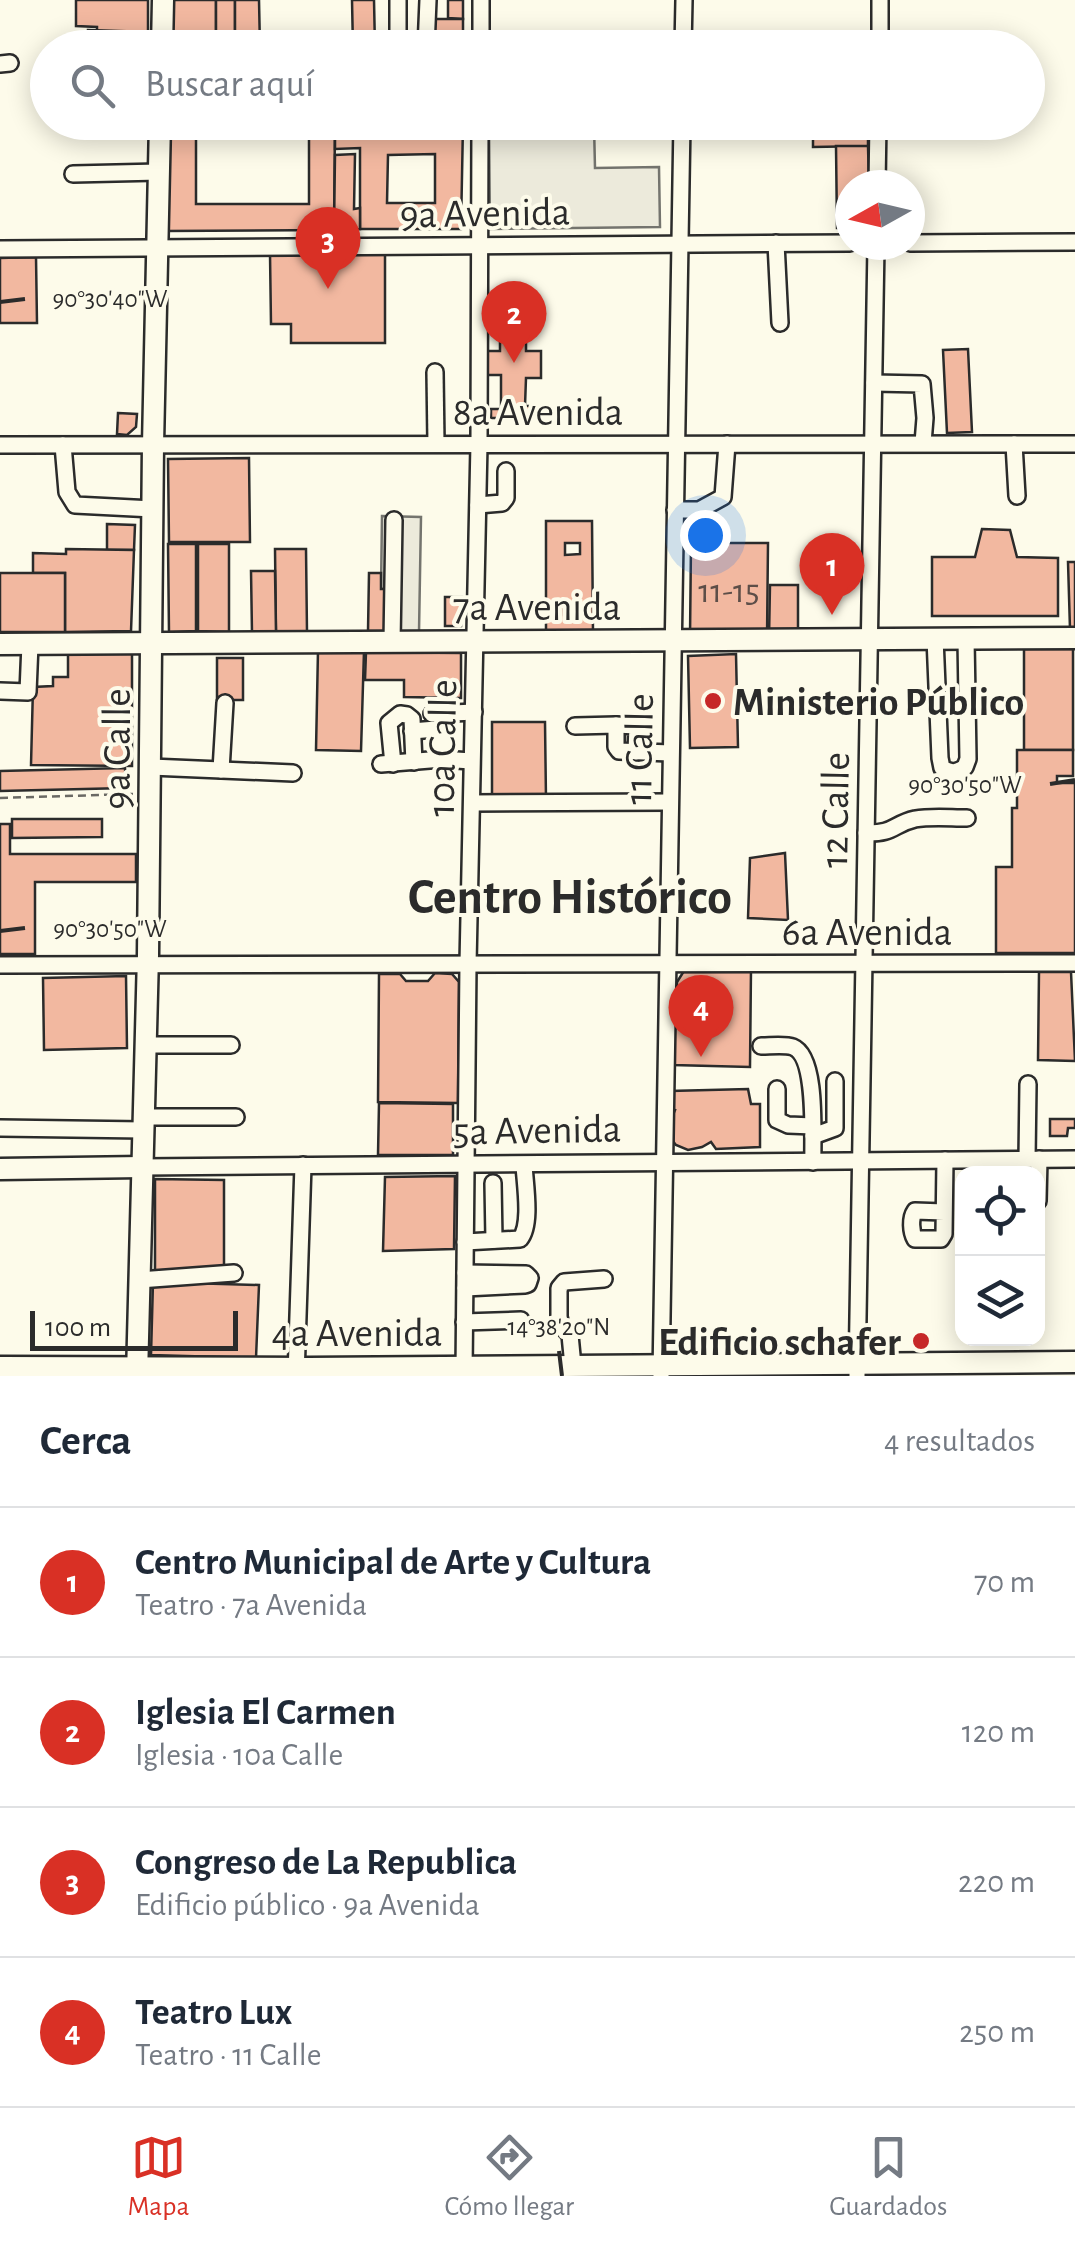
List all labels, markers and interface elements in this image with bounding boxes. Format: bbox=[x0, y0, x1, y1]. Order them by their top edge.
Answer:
search box bbox=[30, 30, 1045, 140]
icon: search bbox=[65, 58, 120, 113]
text: Buscar aquí bbox=[145, 66, 314, 104]
north arrow bbox=[835, 170, 925, 260]
street label: 9a Avenida bbox=[399, 193, 571, 235]
pin: 3 bbox=[296, 206, 360, 289]
pin: 2 bbox=[482, 280, 546, 363]
text: 90°30'40"W bbox=[53, 287, 168, 312]
street label: 8a Avenida bbox=[453, 393, 623, 433]
your location bbox=[680, 510, 731, 561]
pin: 1 bbox=[800, 532, 864, 615]
house number: 11-15 bbox=[698, 574, 760, 609]
street label: 7a Avenida bbox=[453, 588, 621, 628]
street label: 10a Calle bbox=[422, 679, 464, 817]
place label: Ministerio Público bbox=[733, 683, 1024, 723]
street label: 9a Calle bbox=[98, 688, 138, 810]
marker: Ministerio Público bbox=[702, 690, 724, 712]
street label: 11 Calle bbox=[619, 693, 661, 805]
street label: 12 Calle bbox=[815, 752, 857, 868]
text: 90°30'50"W bbox=[908, 773, 1022, 798]
district label: Centro Histórico bbox=[408, 873, 732, 923]
street label: 6a Avenida bbox=[782, 913, 952, 953]
text: 90°30'50"W bbox=[53, 917, 167, 942]
pin: 4 bbox=[668, 974, 734, 1057]
street label: 5a Avenida bbox=[452, 1110, 622, 1152]
map controls bbox=[955, 1166, 1045, 1346]
button: locate bbox=[955, 1166, 1045, 1256]
button: layers bbox=[955, 1256, 1045, 1346]
scale bar bbox=[30, 1306, 238, 1350]
text: 100 m bbox=[45, 1314, 111, 1342]
street label: 4a Avenida bbox=[272, 1314, 443, 1354]
text: 14°38'20"N bbox=[508, 1315, 610, 1340]
place label: Edificio schafer bbox=[658, 1323, 901, 1363]
marker: Edificio schafer bbox=[910, 1330, 932, 1352]
text: Cerca bbox=[40, 1420, 131, 1462]
text: 4 resultados bbox=[884, 1425, 1035, 1457]
text: Centro Municipal de Arte y Cultura bbox=[135, 1544, 651, 1582]
text: 1 bbox=[67, 1566, 78, 1598]
text: 70 m bbox=[974, 1566, 1035, 1598]
text: Teatro · 7a Avenida bbox=[135, 1589, 367, 1621]
text: Iglesia El Carmen bbox=[135, 1694, 396, 1732]
text: 2 bbox=[65, 1716, 80, 1748]
text: 120 m bbox=[962, 1716, 1035, 1748]
text: Iglesia · 10a Calle bbox=[135, 1739, 343, 1771]
text: Congreso de La Republica bbox=[135, 1844, 517, 1882]
text: 3 bbox=[66, 1866, 79, 1898]
text: 220 m bbox=[958, 1866, 1035, 1898]
text: Edificio público · 9a Avenida bbox=[135, 1889, 480, 1921]
text: Teatro Lux bbox=[135, 1994, 292, 2032]
text: 4 bbox=[64, 2016, 81, 2048]
text: 250 m bbox=[959, 2016, 1035, 2048]
text: Teatro · 11 Calle bbox=[135, 2039, 322, 2071]
tab: Mapa bbox=[128, 2130, 189, 2224]
tab: Cómo llegar bbox=[445, 2130, 574, 2224]
tab: Guardados bbox=[829, 2130, 947, 2224]

